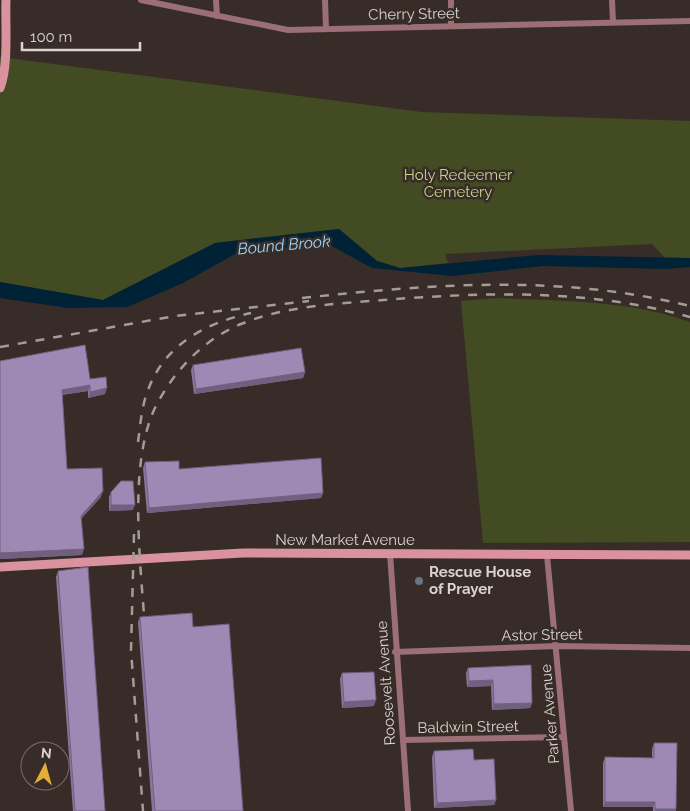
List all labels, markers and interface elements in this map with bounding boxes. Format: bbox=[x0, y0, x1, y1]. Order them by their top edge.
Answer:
street label: Cherry Street bbox=[368, 4, 460, 24]
scale bar bbox=[22, 20, 140, 52]
text: 100 m bbox=[30, 28, 72, 46]
park label: Holy Redeemer Cemetery bbox=[404, 166, 513, 201]
water label: Bound Brook bbox=[237, 231, 332, 259]
street label: New Market Avenue bbox=[275, 531, 415, 549]
place label: Rescue House of Prayer bbox=[429, 563, 531, 598]
marker: Rescue House of Prayer bbox=[413, 575, 425, 587]
street label: Roosevelt Avenue bbox=[373, 620, 399, 746]
street label: Astor Street bbox=[501, 625, 583, 645]
street label: Parker Avenue bbox=[537, 663, 563, 765]
street label: Baldwin Street bbox=[417, 717, 519, 737]
north arrow bbox=[20, 741, 70, 791]
text: N bbox=[40, 745, 53, 762]

